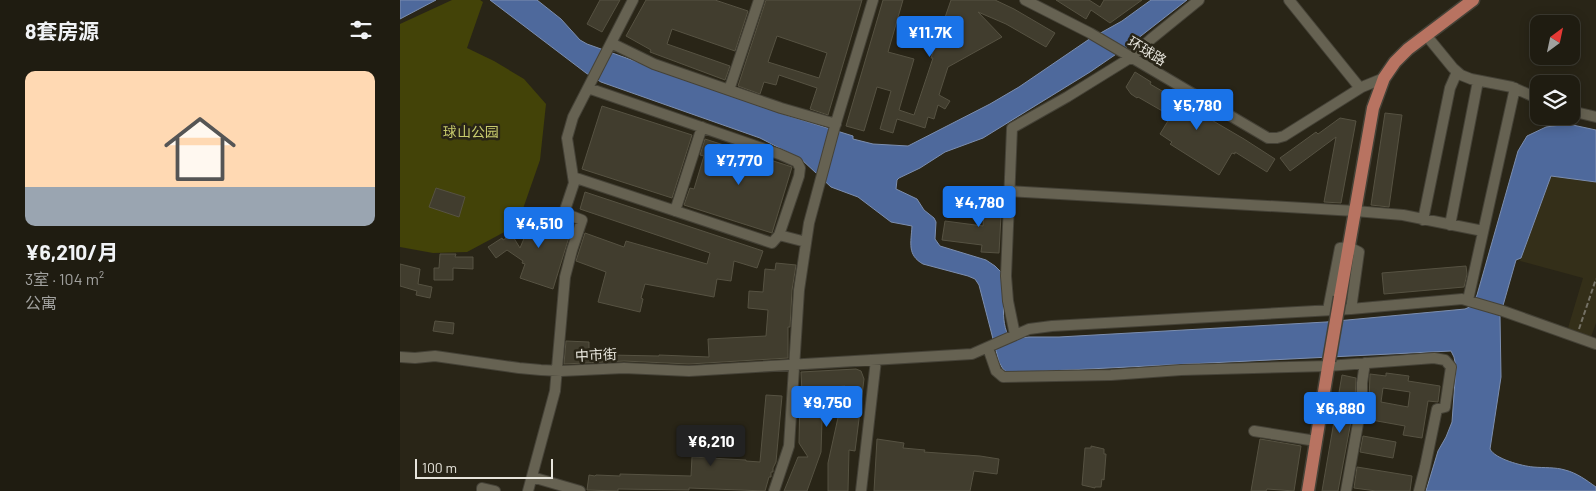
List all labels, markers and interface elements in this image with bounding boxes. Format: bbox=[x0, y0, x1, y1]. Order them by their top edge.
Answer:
pin: ¥11.7K bbox=[889, 15, 971, 58]
north arrow bbox=[1530, 15, 1580, 65]
map controls bbox=[1530, 15, 1580, 125]
icon: filters bbox=[347, 16, 375, 44]
text: 8套房源 bbox=[25, 18, 99, 43]
text: ¥11.7K bbox=[908, 22, 952, 41]
street label: 环球路 bbox=[1125, 32, 1170, 69]
button: layers bbox=[1530, 75, 1580, 125]
pin: ¥5,780 bbox=[1156, 88, 1238, 131]
text: ¥5,780 bbox=[1172, 95, 1222, 114]
icon: home bbox=[155, 104, 245, 194]
park label: 球山公园 bbox=[443, 123, 499, 140]
pin: ¥7,770 bbox=[698, 144, 780, 186]
text: ¥7,770 bbox=[715, 150, 763, 169]
pin: ¥4,780 bbox=[938, 186, 1020, 228]
text: ¥4,780 bbox=[954, 192, 1004, 211]
pin: ¥4,510 bbox=[498, 206, 580, 249]
text: ¥4,510 bbox=[515, 213, 563, 232]
text: ¥6,210/月 bbox=[25, 239, 118, 264]
text: 3室 · 104 m² bbox=[25, 269, 104, 288]
text: 公寓 bbox=[25, 293, 57, 312]
street label: 中市街 bbox=[575, 345, 617, 364]
pin: ¥9,750 bbox=[786, 386, 868, 428]
text: ¥9,750 bbox=[802, 392, 852, 411]
pin: ¥6,880 bbox=[1299, 392, 1381, 434]
text: ¥6,880 bbox=[1315, 398, 1365, 417]
pin: ¥6,210 bbox=[670, 424, 752, 467]
text: ¥6,210 bbox=[687, 431, 735, 450]
scale bar bbox=[415, 456, 552, 479]
text: 100 m bbox=[422, 459, 457, 476]

